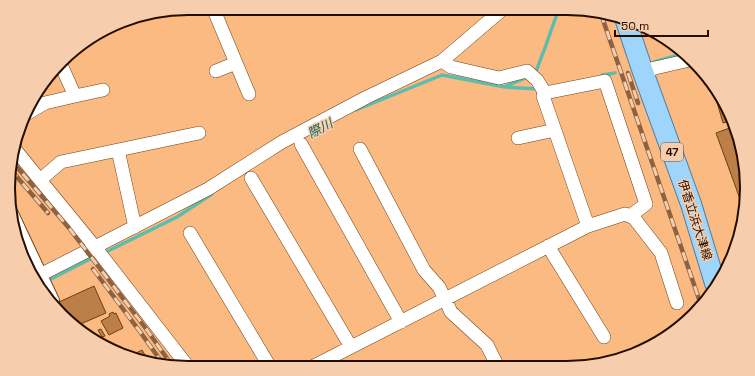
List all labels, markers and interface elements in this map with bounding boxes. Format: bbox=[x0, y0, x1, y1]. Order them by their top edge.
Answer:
scale bar bbox=[615, 12, 708, 38]
text: 50 m bbox=[621, 18, 649, 34]
water label: 際川 bbox=[305, 114, 337, 142]
road number: 47 bbox=[661, 143, 683, 161]
street label: 伊香立浜大津線 bbox=[674, 178, 716, 262]

